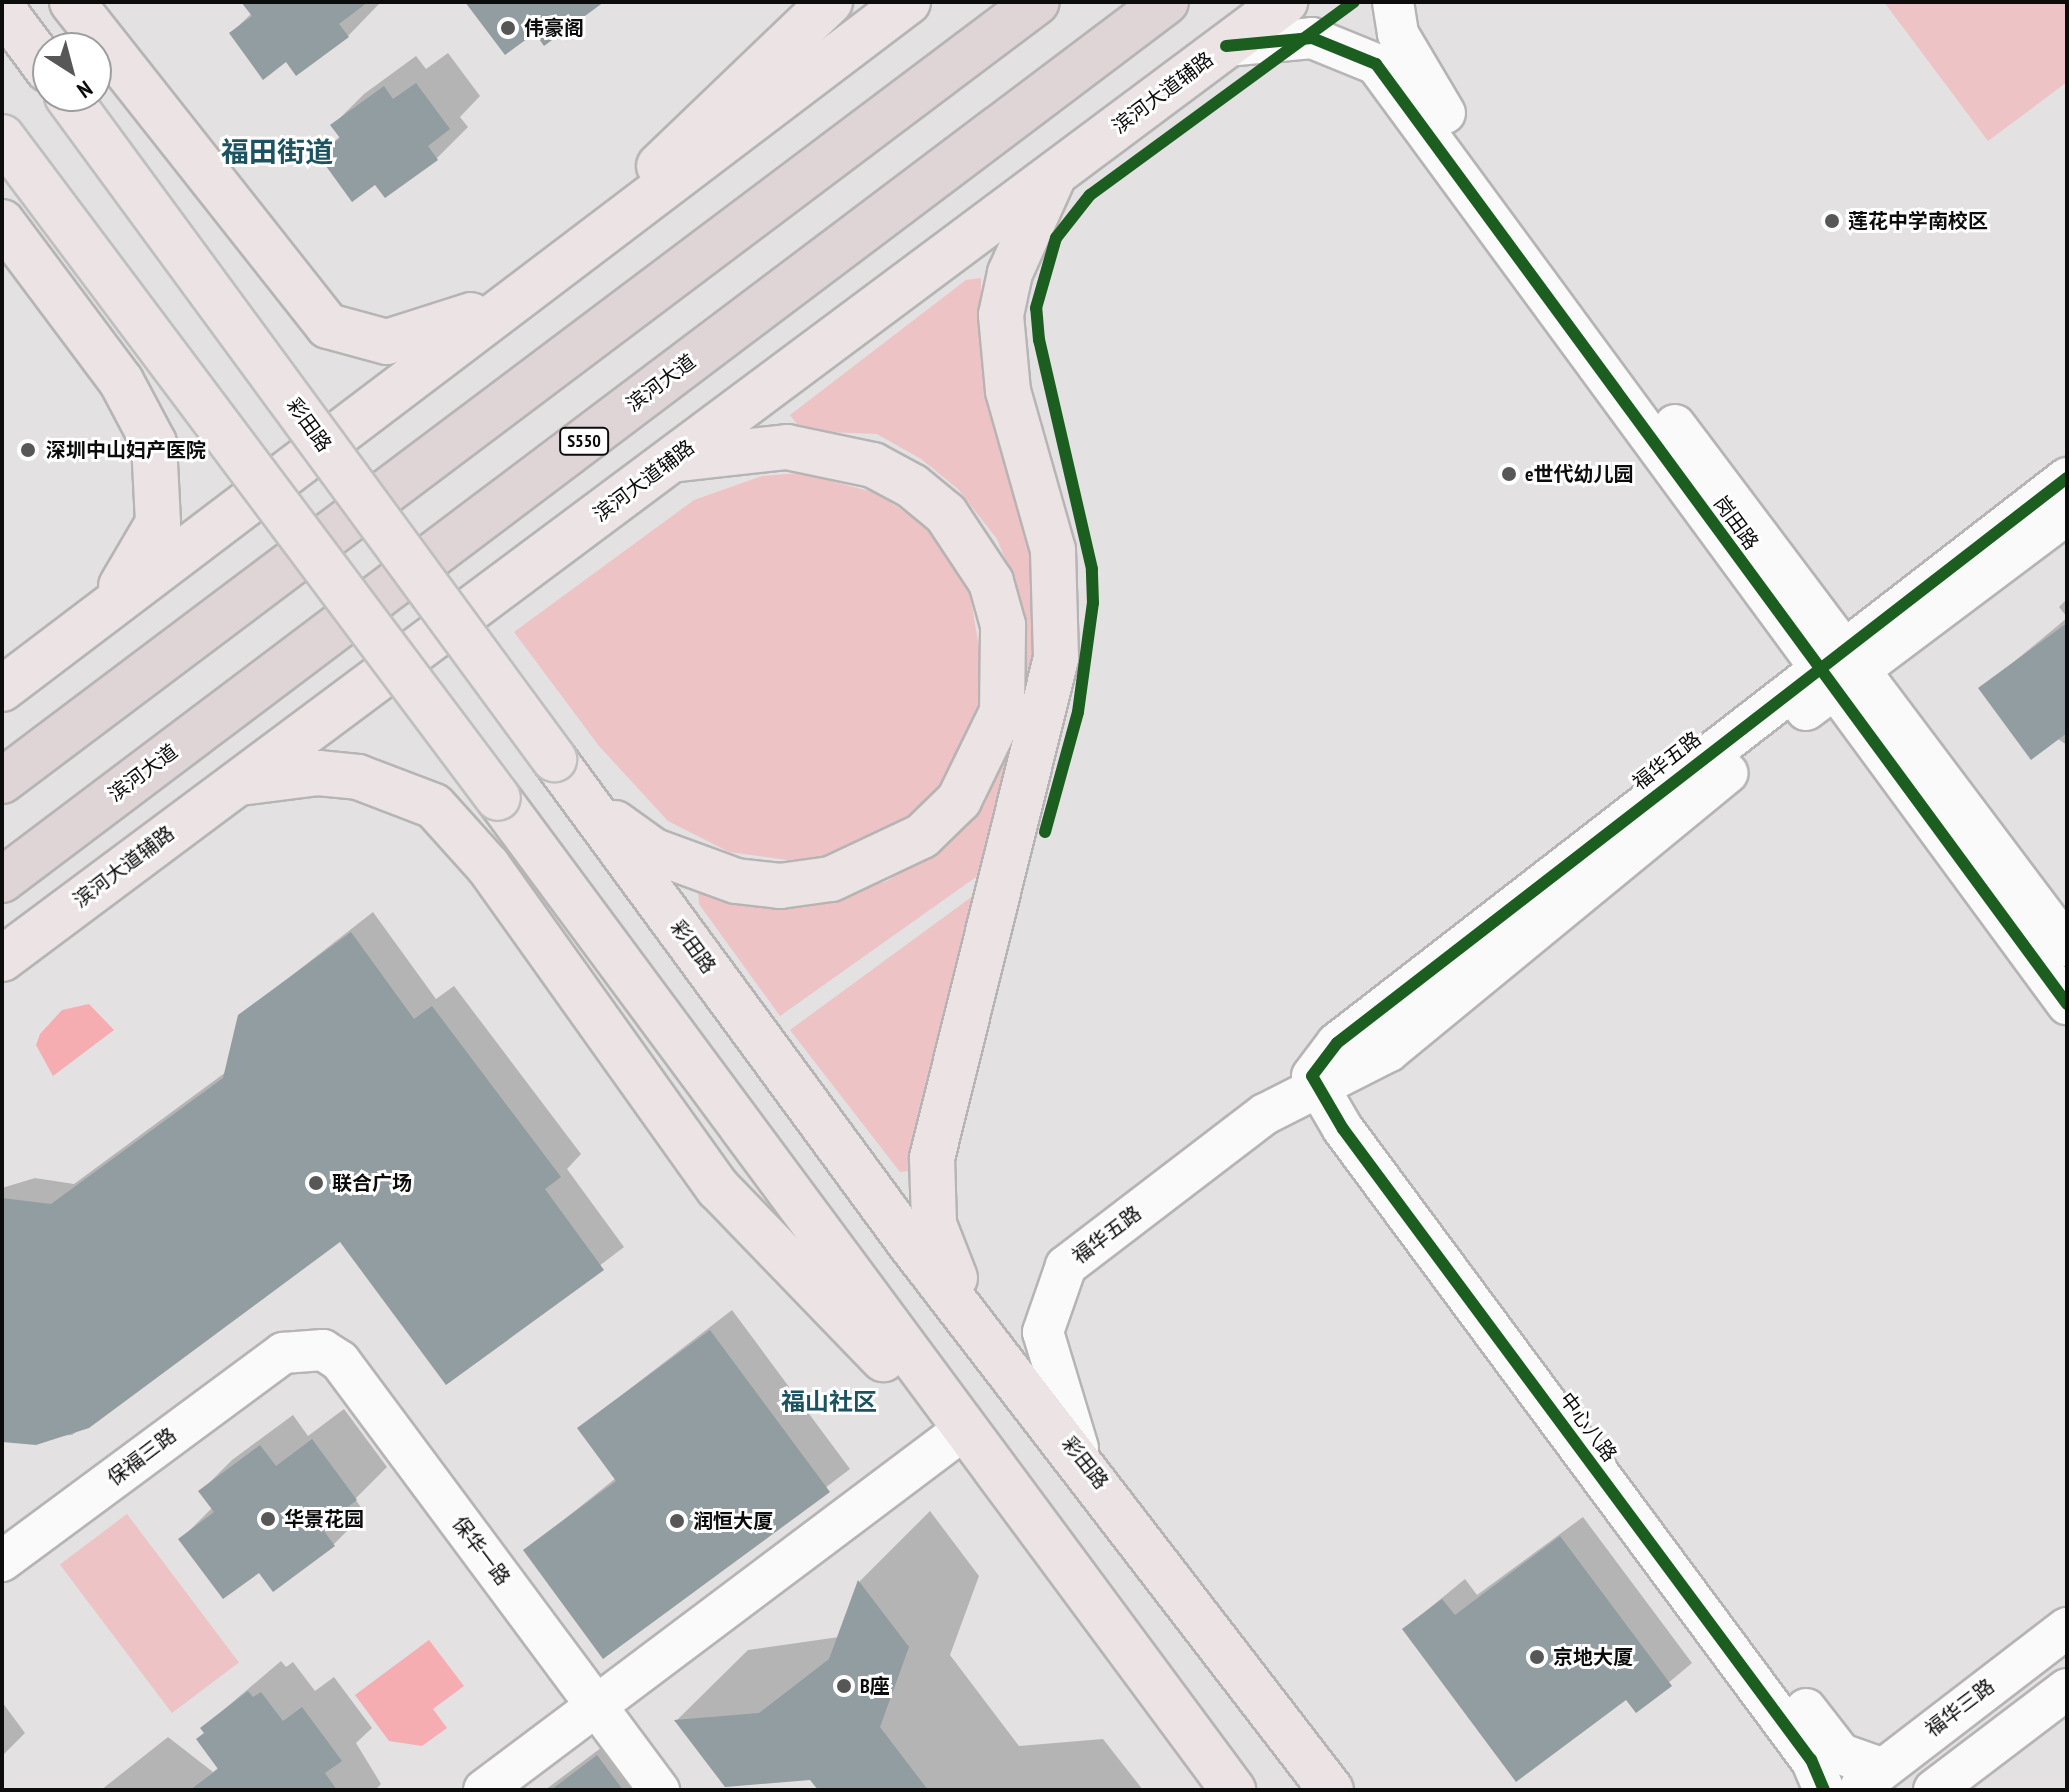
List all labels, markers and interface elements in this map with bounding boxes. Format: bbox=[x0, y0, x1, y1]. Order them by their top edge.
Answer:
place label: 伟豪阁 bbox=[524, 16, 584, 40]
marker: 伟豪阁 bbox=[499, 19, 517, 37]
north arrow bbox=[32, 32, 112, 112]
street label: 滨河大道辅路 bbox=[1108, 47, 1218, 139]
text: N bbox=[72, 75, 98, 105]
district label: 福田街道 bbox=[221, 135, 333, 169]
place label: 莲花中学南校区 bbox=[1848, 209, 1988, 233]
marker: 莲花中学南校区 bbox=[1823, 212, 1841, 230]
street label: 滨河大道 bbox=[622, 349, 700, 417]
street label: 彩田路 bbox=[282, 394, 336, 456]
road number: S550 bbox=[558, 427, 610, 455]
street label: 滨河大道辅路 bbox=[589, 435, 699, 527]
place label: 深圳中山妇产医院 bbox=[46, 438, 206, 462]
marker: 深圳中山妇产医院 bbox=[17, 439, 39, 461]
place label: e世代幼儿园 bbox=[1525, 462, 1634, 486]
marker: e世代幼儿园 bbox=[1500, 465, 1518, 483]
street label: 岗田路 bbox=[1709, 492, 1763, 554]
street label: 福华五路 bbox=[1628, 727, 1706, 795]
street label: 滨河大道 bbox=[104, 739, 182, 807]
street label: 滨河大道辅路 bbox=[69, 821, 179, 913]
street label: 彩田路 bbox=[666, 916, 720, 978]
place label: 联合广场 bbox=[332, 1171, 412, 1195]
marker: 联合广场 bbox=[307, 1174, 325, 1192]
street label: 福华五路 bbox=[1068, 1201, 1146, 1269]
district label: 福山社区 bbox=[781, 1388, 877, 1416]
street label: 中心八路 bbox=[1554, 1388, 1622, 1466]
street label: 保福三路 bbox=[103, 1423, 181, 1491]
street label: 彩田路 bbox=[1057, 1432, 1113, 1494]
place label: 华景花园 bbox=[284, 1507, 364, 1531]
place label: 润恒大厦 bbox=[693, 1509, 773, 1533]
marker: 华景花园 bbox=[259, 1510, 277, 1528]
street label: 保华一路 bbox=[447, 1512, 515, 1590]
marker: 润恒大厦 bbox=[668, 1512, 686, 1530]
place label: 京地大厦 bbox=[1553, 1645, 1633, 1669]
marker: 京地大厦 bbox=[1528, 1648, 1546, 1666]
place label: B座 bbox=[860, 1674, 890, 1698]
street label: 福华三路 bbox=[1921, 1674, 1999, 1742]
marker: B座 bbox=[835, 1677, 853, 1695]

